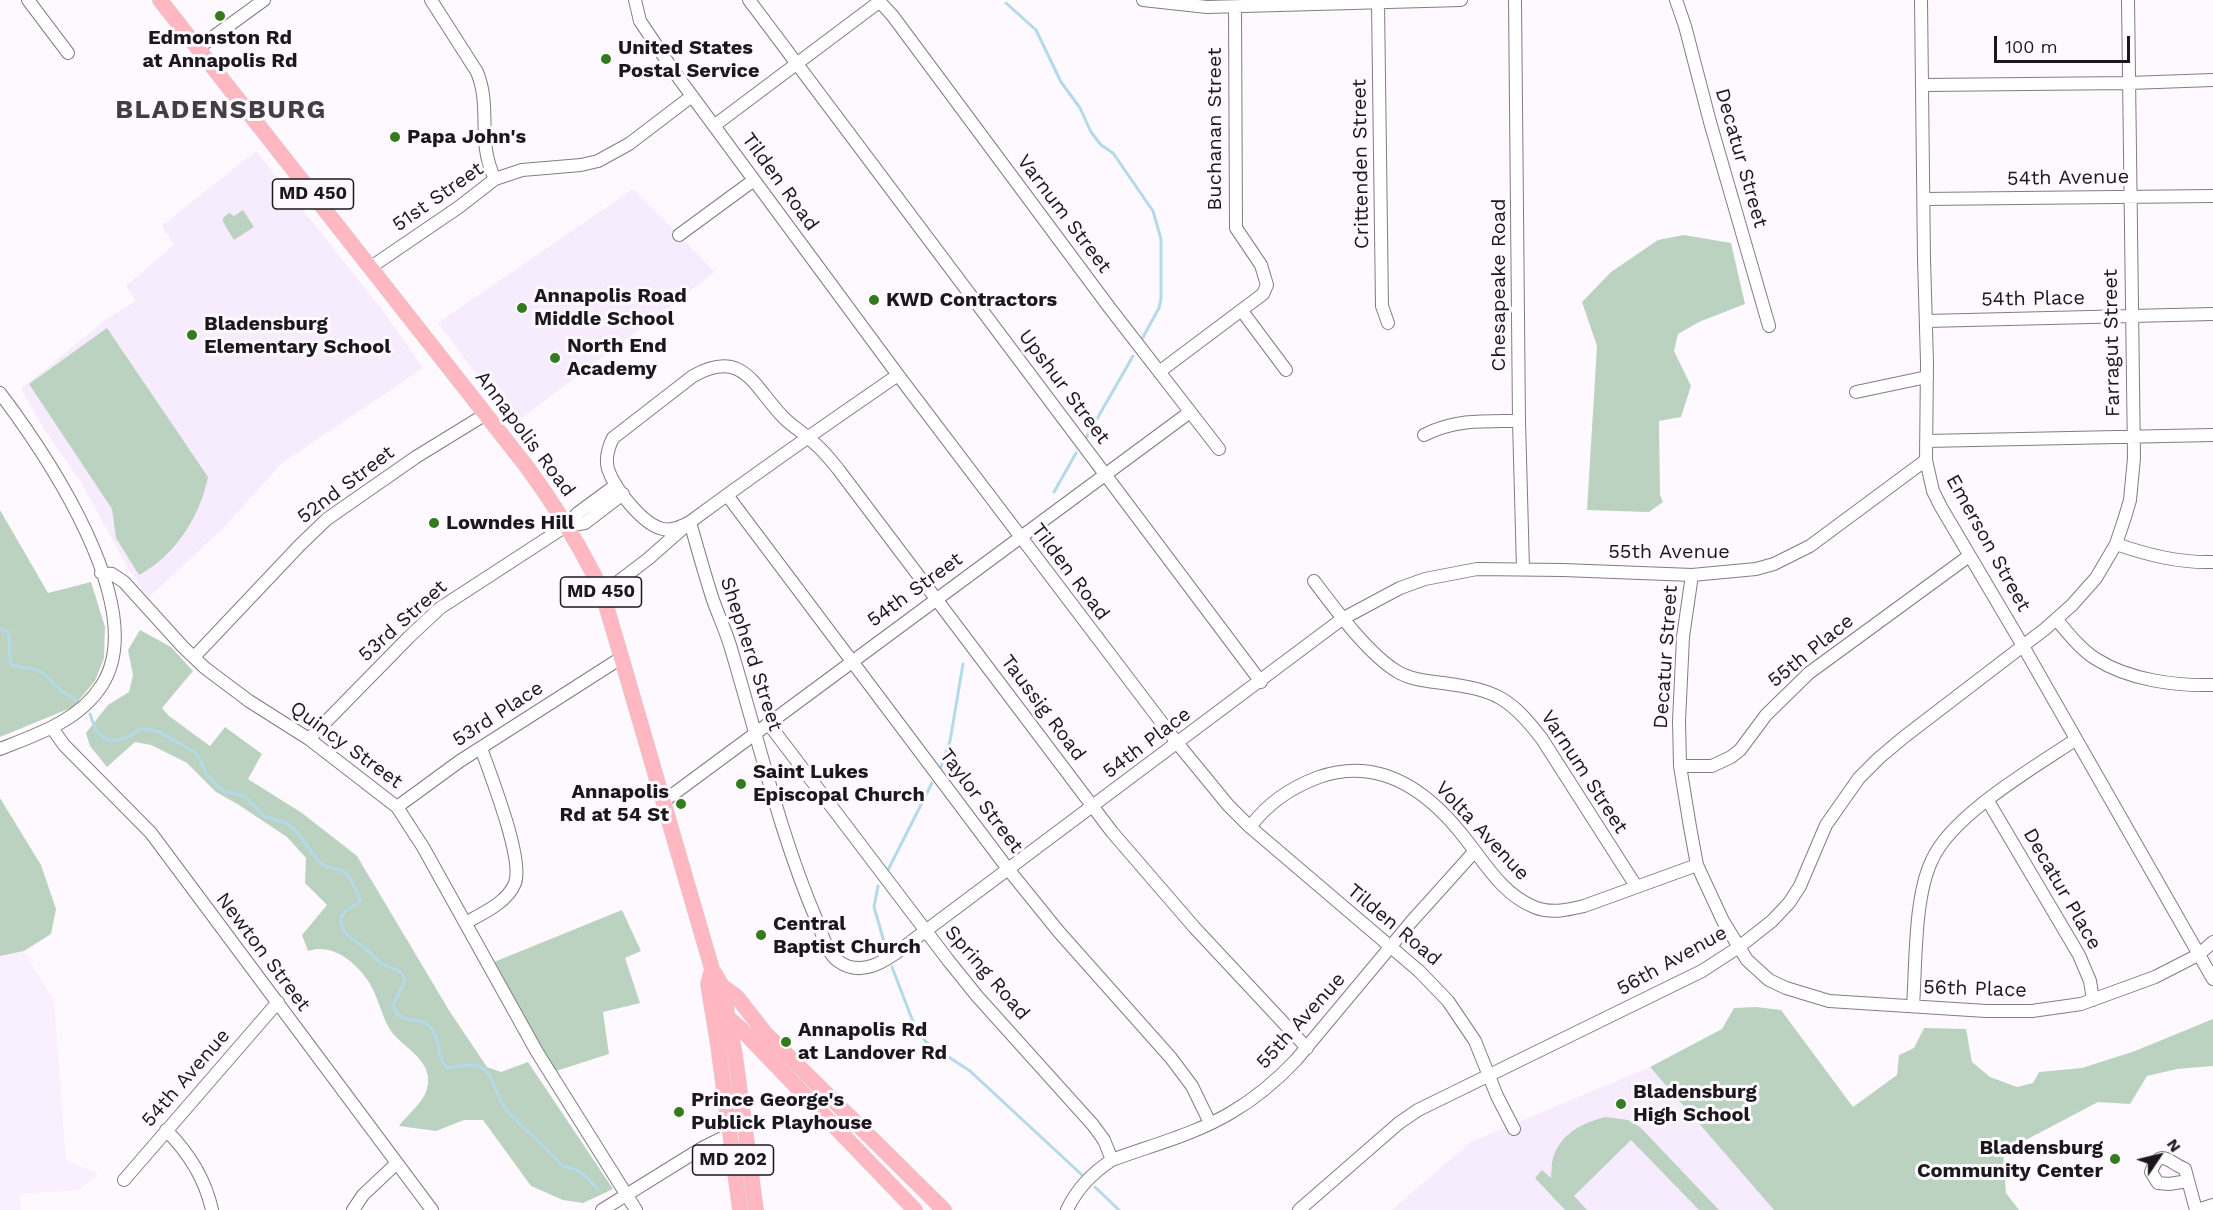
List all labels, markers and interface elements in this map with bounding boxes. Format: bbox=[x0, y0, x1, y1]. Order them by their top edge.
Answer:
marker: Edmonston Rd at Annapolis Rd bbox=[213, 9, 227, 23]
scale bar bbox=[1997, 24, 2134, 62]
place label: Edmonston Rd at Annapolis Rd bbox=[142, 26, 298, 73]
place label: United States Postal Service bbox=[618, 36, 759, 83]
text: 100 m bbox=[2005, 36, 2058, 57]
street label: Buchanan Street bbox=[1203, 47, 1227, 211]
marker: United States Postal Service bbox=[599, 52, 613, 66]
street label: Crittenden Street bbox=[1348, 79, 1374, 249]
street label: Decatur Street bbox=[1710, 85, 1772, 231]
district label: BLADENSBURG bbox=[115, 94, 327, 126]
place label: Papa John's bbox=[407, 125, 526, 149]
street label: Tilden Road bbox=[736, 128, 824, 236]
marker: Papa John's bbox=[388, 130, 402, 144]
street label: Varnum Street bbox=[1012, 150, 1116, 278]
street label: 51st Street bbox=[388, 157, 488, 237]
street label: 54th Avenue bbox=[2007, 165, 2129, 191]
road number: MD 450 bbox=[272, 179, 354, 209]
street label: Chesapeake Road bbox=[1487, 198, 1511, 372]
street label: Farragut Street bbox=[2099, 269, 2125, 417]
place label: Annapolis Road Middle School bbox=[534, 284, 687, 331]
street label: 54th Place bbox=[1981, 286, 2085, 312]
place label: KWD Contractors bbox=[886, 288, 1057, 312]
marker: KWD Contractors bbox=[867, 293, 881, 307]
marker: Annapolis Road Middle School bbox=[515, 301, 529, 315]
place label: Bladensburg Elementary School bbox=[204, 312, 391, 359]
street label: Upshur Street bbox=[1013, 325, 1115, 449]
marker: Bladensburg Elementary School bbox=[185, 328, 199, 342]
place label: North End Academy bbox=[567, 334, 667, 381]
marker: North End Academy bbox=[548, 351, 562, 365]
street label: Annapolis Road bbox=[470, 366, 580, 502]
street label: 52nd Street bbox=[293, 441, 399, 529]
street label: Emerson Street bbox=[1940, 470, 2036, 616]
place label: Lowndes Hill bbox=[446, 511, 574, 535]
marker: Lowndes Hill bbox=[427, 516, 441, 530]
street label: Tilden Road bbox=[1026, 519, 1114, 625]
street label: 55th Avenue bbox=[1608, 540, 1730, 564]
street label: 54th Street bbox=[863, 547, 967, 633]
street label: Shepherd Street bbox=[715, 574, 787, 734]
street label: 53rd Street bbox=[354, 575, 452, 667]
road number: MD 450 bbox=[560, 577, 642, 607]
street label: Decatur Street bbox=[1649, 584, 1683, 730]
street label: 55th Place bbox=[1763, 609, 1859, 693]
street label: Taussig Road bbox=[995, 650, 1091, 766]
street label: 53rd Place bbox=[448, 676, 548, 752]
street label: Quincy Street bbox=[285, 696, 407, 794]
street label: 54th Place bbox=[1098, 702, 1196, 784]
street label: Varnum Street bbox=[1535, 706, 1633, 838]
street label: Taylor Street bbox=[934, 744, 1028, 858]
place label: Saint Lukes Episcopal Church bbox=[753, 760, 925, 807]
street label: Volta Avenue bbox=[1430, 776, 1534, 886]
marker: Saint Lukes Episcopal Church bbox=[734, 777, 748, 791]
place label: Annapolis Rd at 54 St bbox=[560, 780, 669, 827]
marker: Annapolis Rd at 54 St bbox=[674, 797, 688, 811]
street label: Decatur Place bbox=[2018, 824, 2106, 954]
street label: Tilden Road bbox=[1342, 879, 1446, 971]
street label: Newton Street bbox=[211, 888, 315, 1016]
place label: Central Baptist Church bbox=[773, 912, 921, 959]
street label: Spring Road bbox=[939, 921, 1035, 1025]
street label: 56th Avenue bbox=[1613, 921, 1731, 1001]
marker: Central Baptist Church bbox=[754, 928, 768, 942]
street label: 55th Avenue bbox=[1251, 968, 1351, 1074]
street label: 56th Place bbox=[1923, 975, 2027, 1003]
place label: Annapolis Rd at Landover Rd bbox=[798, 1018, 947, 1065]
street label: 54th Avenue bbox=[137, 1024, 235, 1132]
marker: Annapolis Rd at Landover Rd bbox=[779, 1035, 793, 1049]
place label: Bladensburg High School bbox=[1633, 1080, 1757, 1127]
place label: Prince George's Publick Playhouse bbox=[691, 1088, 872, 1135]
marker: Bladensburg High School bbox=[1614, 1097, 1628, 1111]
marker: Prince George's Publick Playhouse bbox=[672, 1105, 686, 1119]
north arrow bbox=[2129, 1126, 2189, 1186]
text: N bbox=[2163, 1135, 2185, 1156]
place label: Bladensburg Community Center bbox=[1917, 1136, 2103, 1183]
road number: MD 202 bbox=[692, 1145, 774, 1175]
marker: Bladensburg Community Center bbox=[2108, 1152, 2122, 1166]

